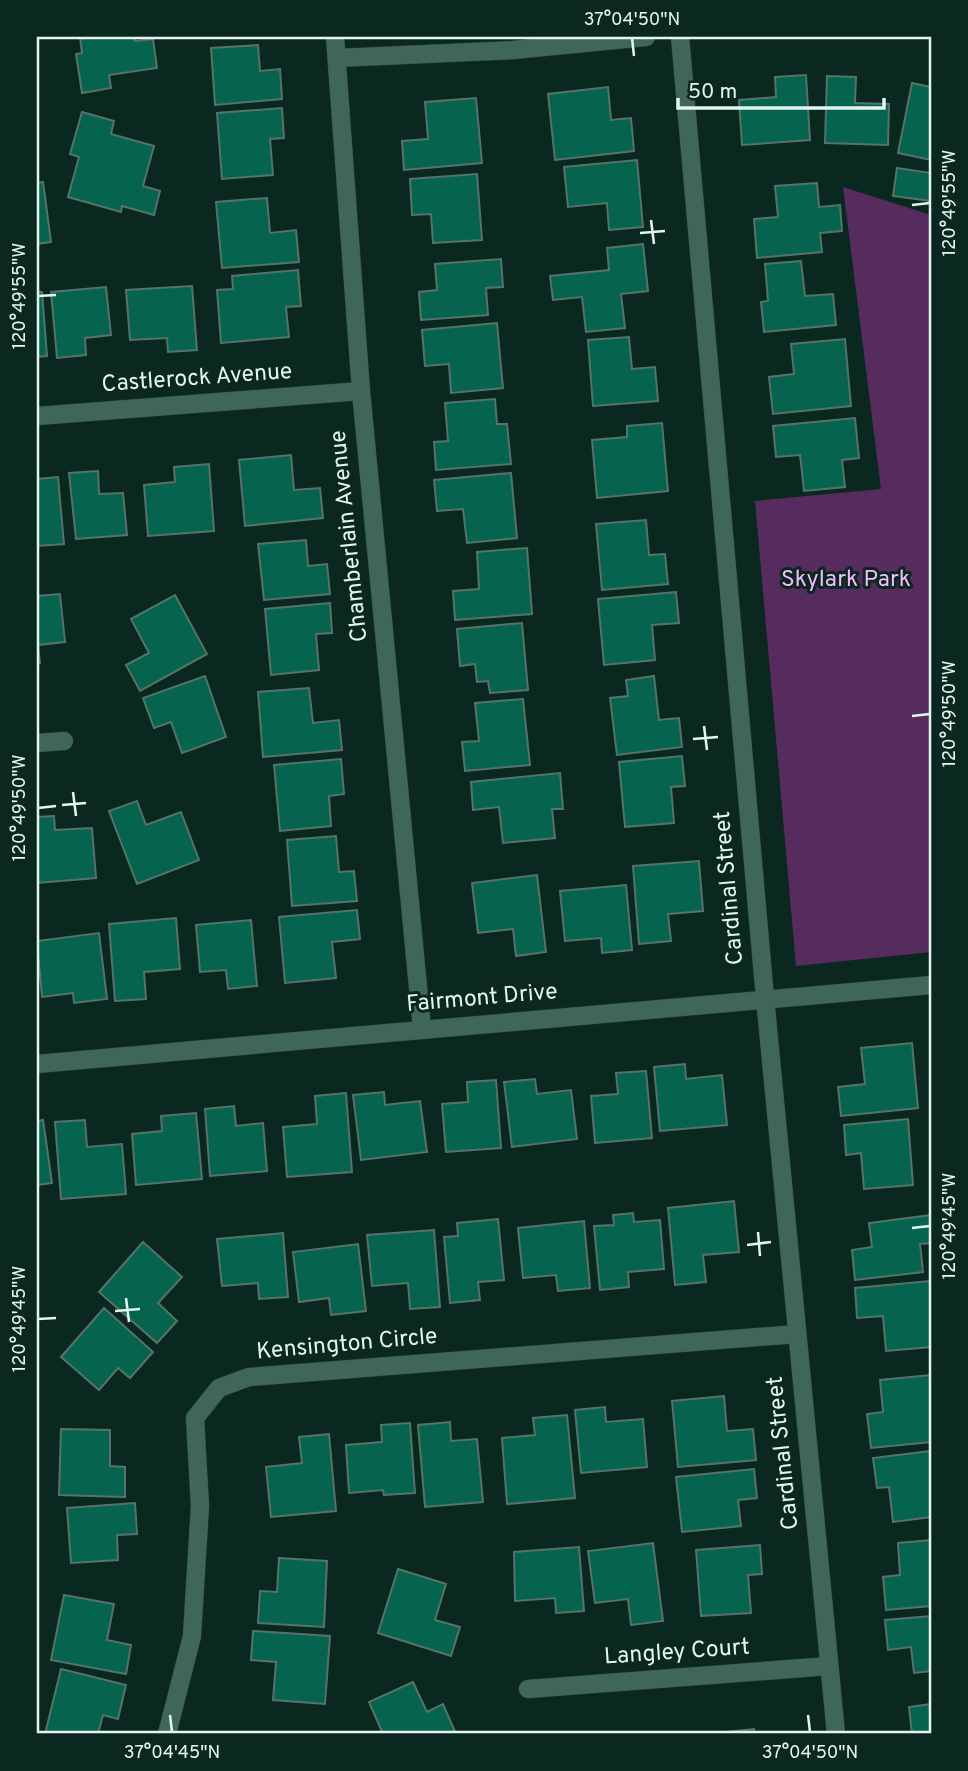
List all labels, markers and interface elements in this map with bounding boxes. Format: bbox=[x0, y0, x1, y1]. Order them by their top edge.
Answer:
text: 37°04'50"N bbox=[584, 9, 680, 32]
scale bar bbox=[678, 66, 884, 110]
text: 50 m bbox=[688, 79, 737, 106]
text: 120°49'55"W bbox=[939, 150, 962, 256]
text: 120°49'55"W bbox=[9, 243, 32, 349]
street label: Castlerock Avenue bbox=[101, 358, 293, 400]
street label: Chamberlain Avenue bbox=[324, 429, 376, 643]
park label: Skylark Park bbox=[781, 566, 911, 595]
text: 120°49'50"W bbox=[939, 660, 962, 768]
text: 120°49'50"W bbox=[9, 754, 32, 862]
street label: Cardinal Street bbox=[709, 810, 751, 966]
street label: Fairmont Drive bbox=[405, 978, 559, 1020]
text: 120°49'45"W bbox=[939, 1173, 962, 1279]
text: 120°49'45"W bbox=[9, 1266, 32, 1372]
street label: Kensington Circle bbox=[255, 1323, 439, 1367]
street label: Cardinal Street bbox=[762, 1375, 806, 1531]
street label: Langley Court bbox=[603, 1633, 751, 1673]
text: 37°04'45"N bbox=[124, 1742, 220, 1765]
text: 37°04'50"N bbox=[762, 1742, 858, 1765]

